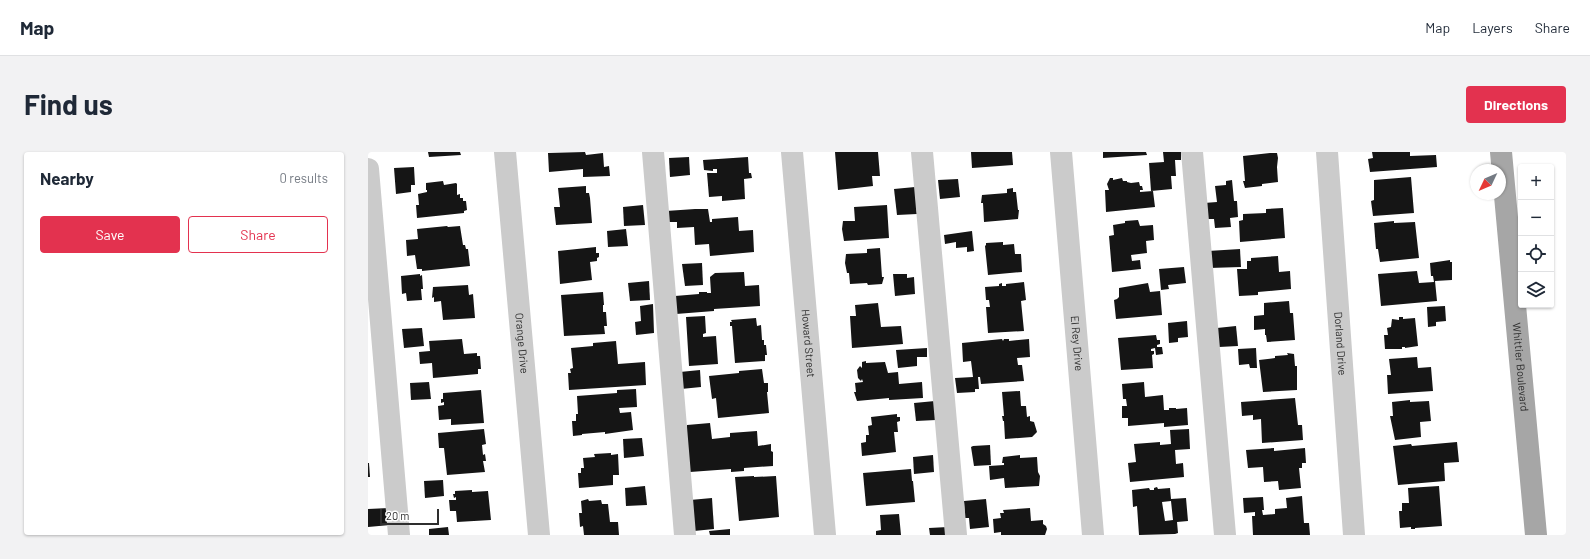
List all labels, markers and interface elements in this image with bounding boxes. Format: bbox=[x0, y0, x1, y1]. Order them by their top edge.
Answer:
text: Map bbox=[20, 16, 54, 39]
text: Map bbox=[1425, 19, 1450, 36]
text: Layers bbox=[1472, 19, 1513, 36]
text: Share bbox=[1535, 19, 1570, 36]
button: Directions bbox=[1466, 86, 1566, 123]
text: Find us bbox=[24, 87, 113, 121]
north arrow bbox=[1470, 164, 1506, 200]
map controls bbox=[1518, 164, 1554, 308]
button: + bbox=[1518, 164, 1554, 200]
text: Nearby bbox=[40, 168, 94, 188]
text: 0 results bbox=[279, 170, 328, 186]
button: − bbox=[1518, 200, 1554, 236]
button: Save bbox=[40, 216, 180, 253]
button: Share bbox=[188, 216, 328, 253]
button: locate bbox=[1518, 236, 1554, 272]
button: layers bbox=[1518, 272, 1554, 308]
street label: Howard Street bbox=[800, 308, 818, 378]
street label: Dorland Drive bbox=[1332, 311, 1350, 376]
street label: Orange Drive bbox=[513, 312, 532, 374]
street label: El Rey Drive bbox=[1069, 315, 1086, 372]
street label: Whittier Boulevard bbox=[1511, 322, 1532, 412]
scale bar bbox=[380, 507, 439, 526]
text: 20 m bbox=[386, 509, 409, 522]

